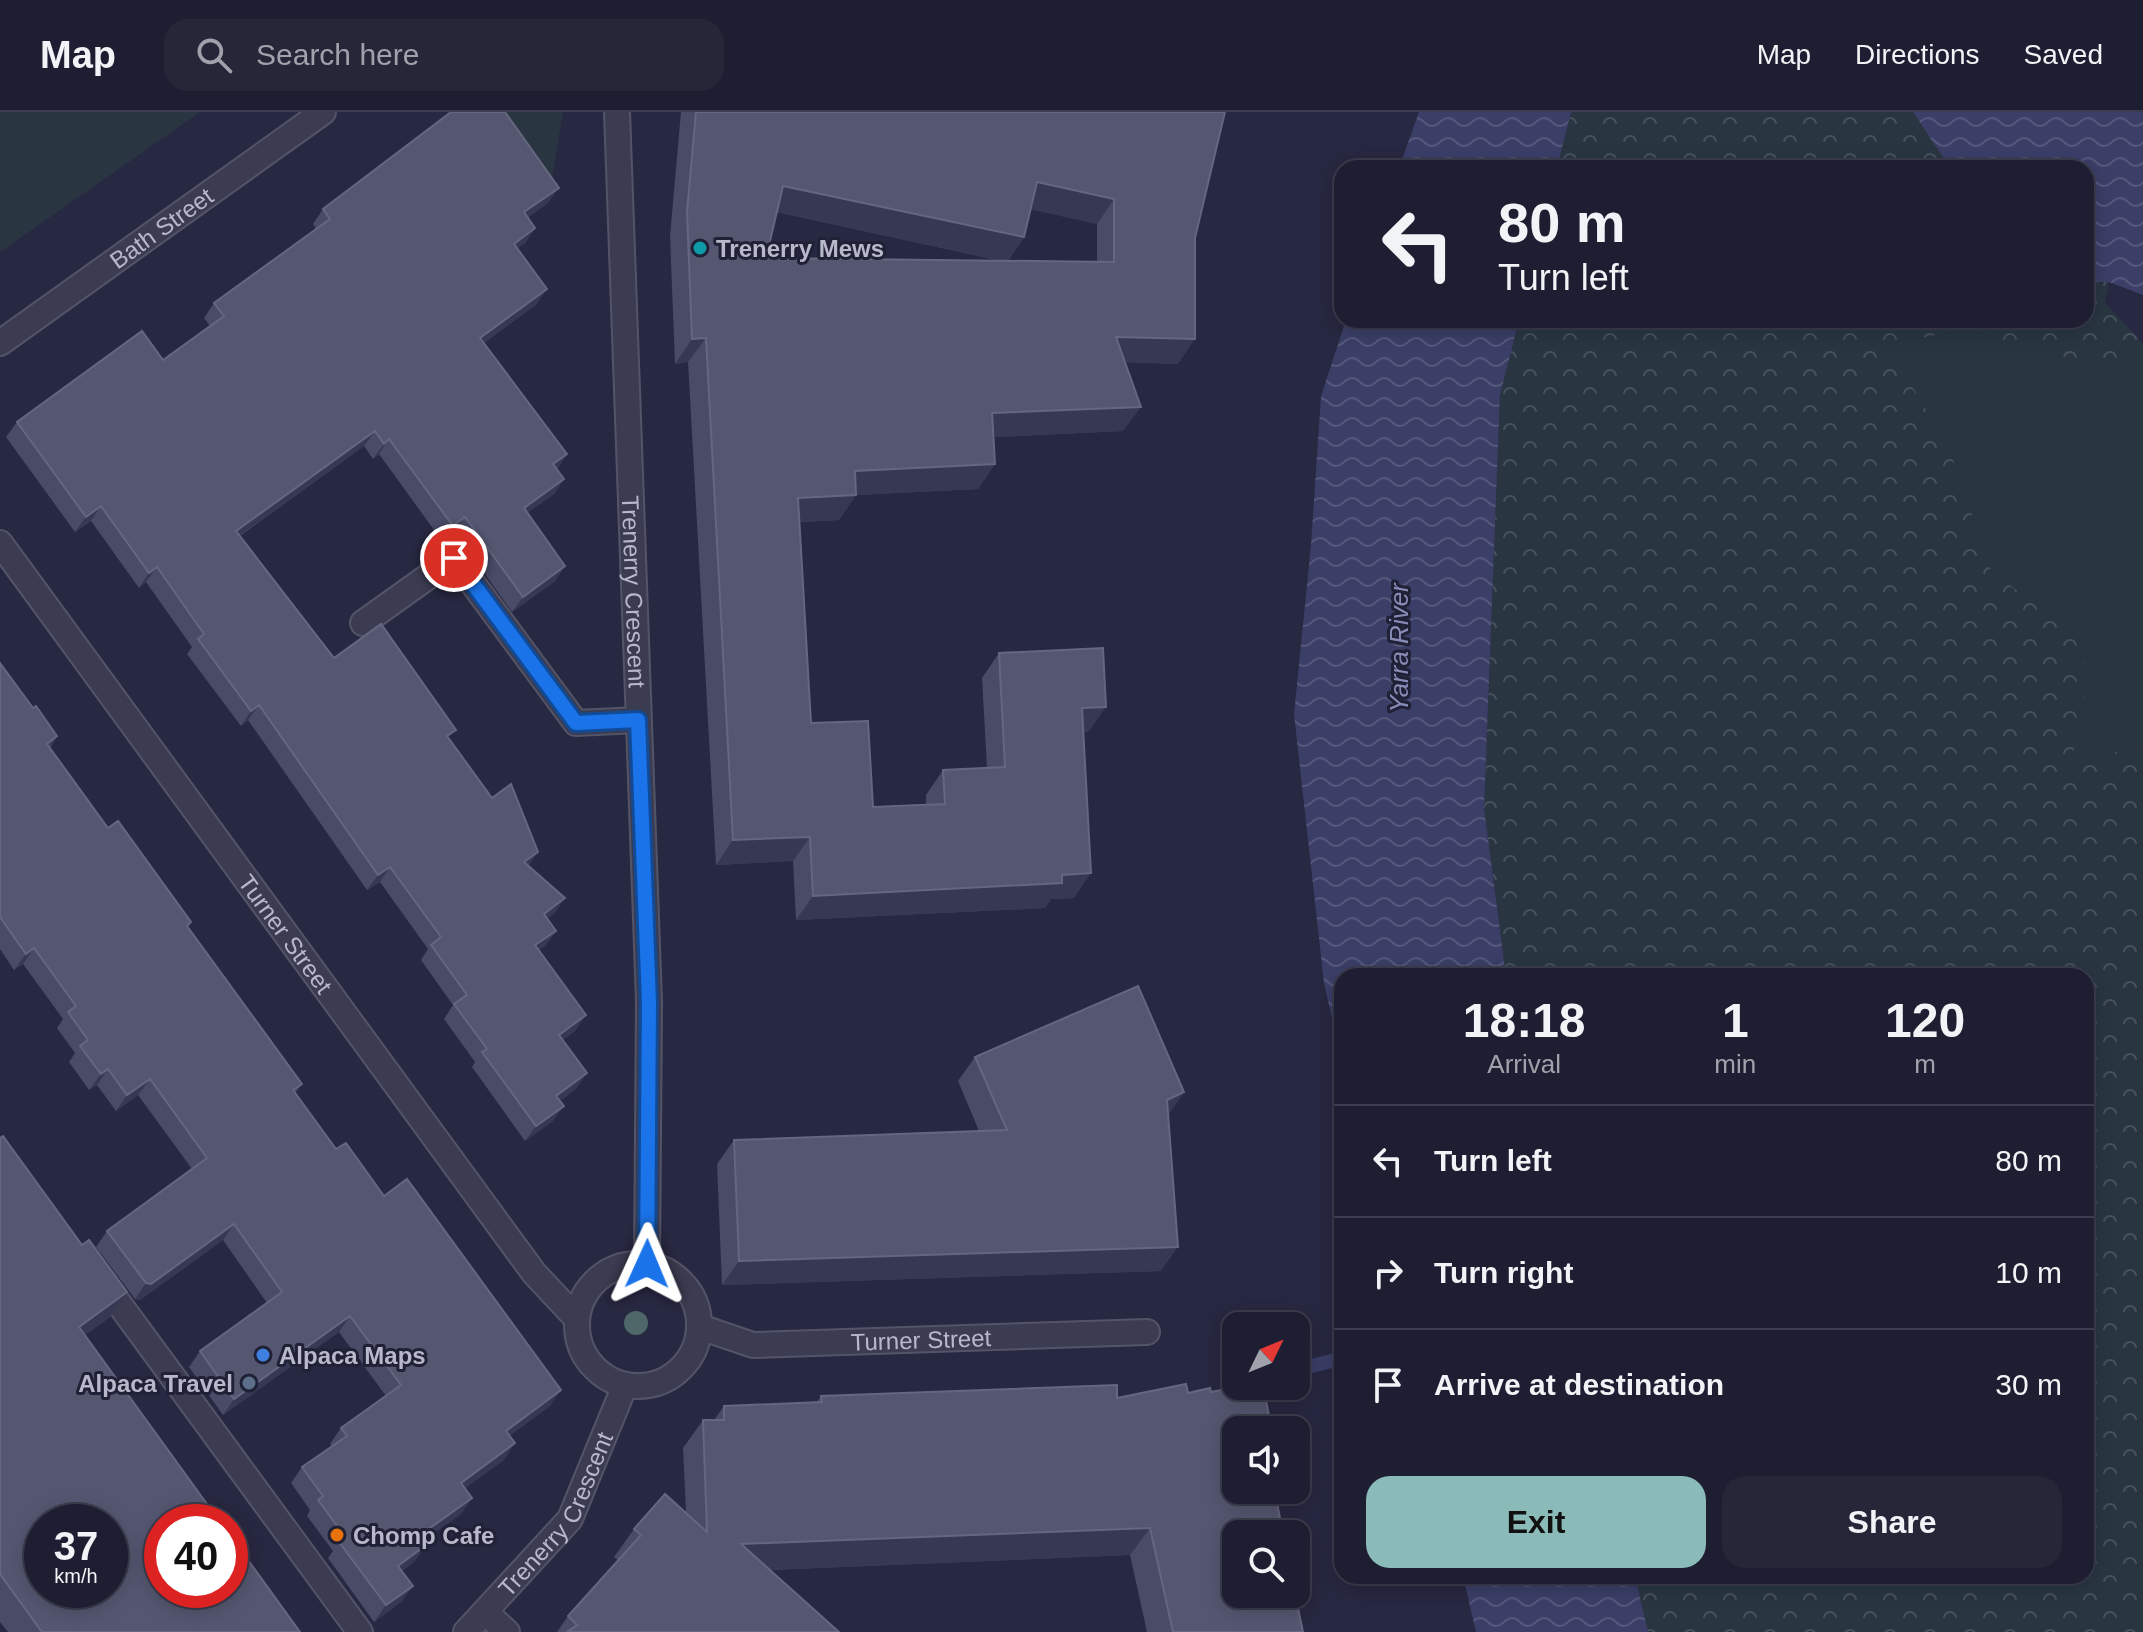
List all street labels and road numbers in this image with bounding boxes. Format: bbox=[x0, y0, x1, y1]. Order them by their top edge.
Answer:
street label: Bath Street bbox=[104, 182, 218, 274]
street label: Trenerry Crescent bbox=[617, 495, 651, 689]
street label: Turner Street bbox=[233, 869, 338, 999]
street label: Turner Street bbox=[850, 1324, 992, 1355]
street label: Trenerry Crescent bbox=[492, 1428, 618, 1602]

